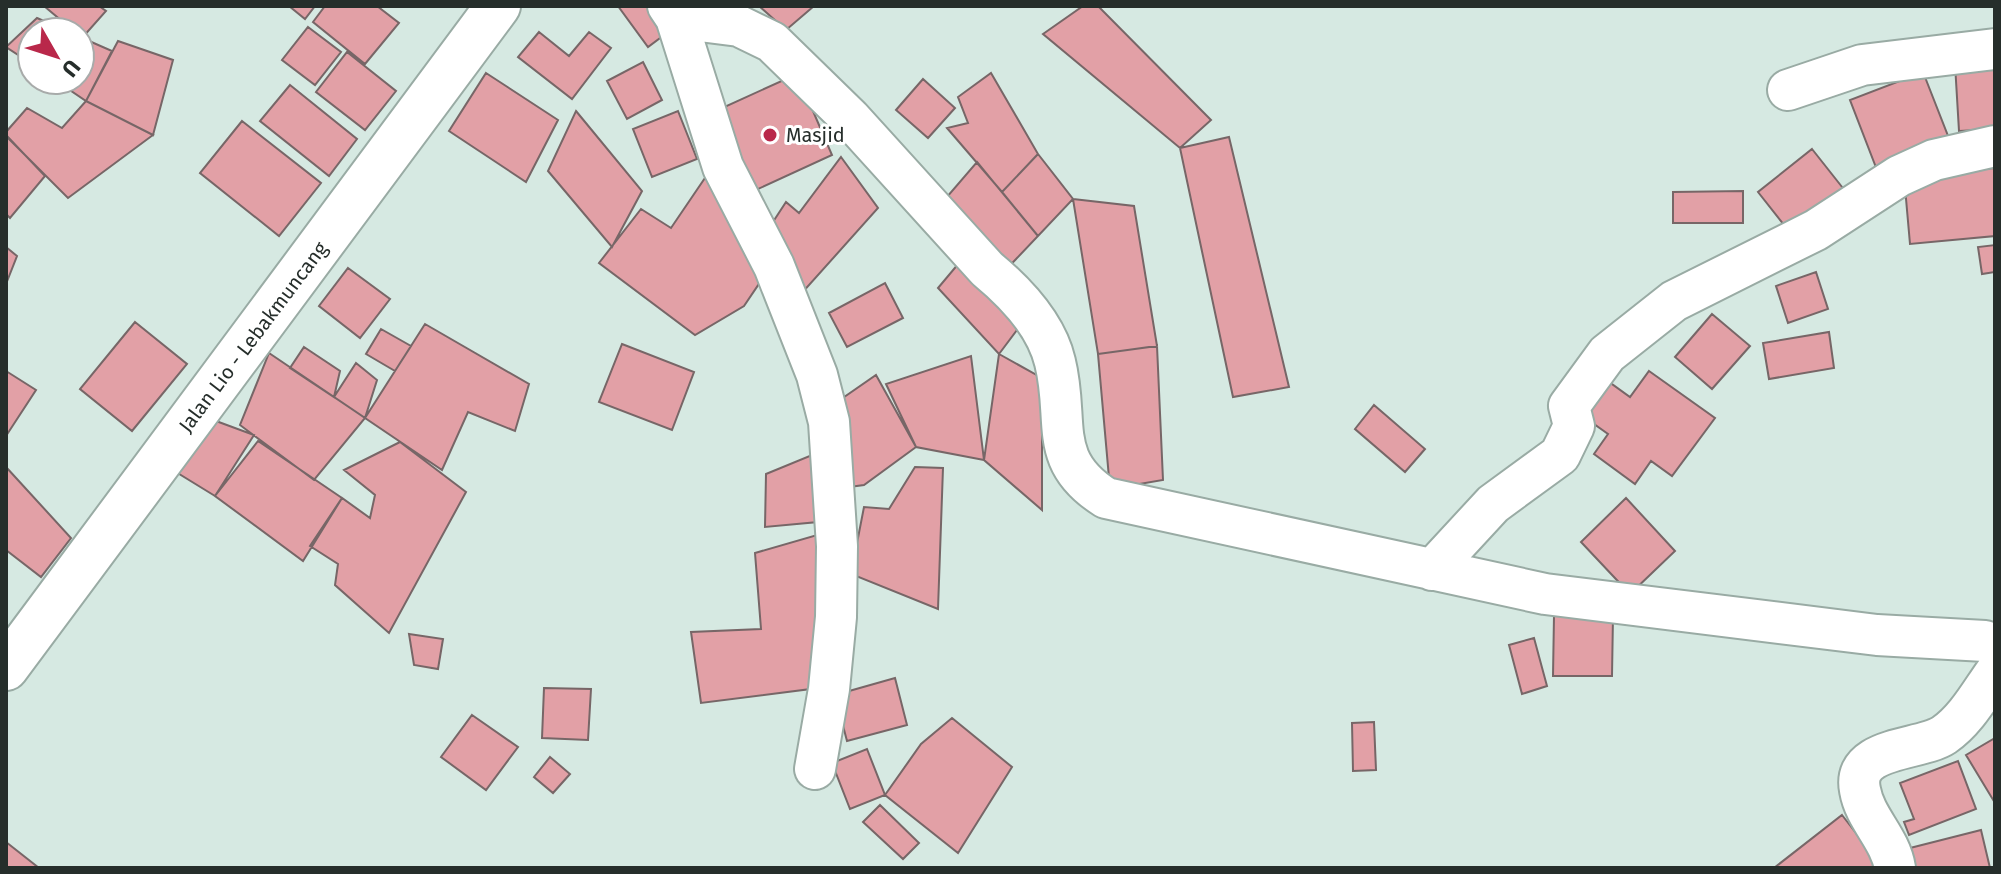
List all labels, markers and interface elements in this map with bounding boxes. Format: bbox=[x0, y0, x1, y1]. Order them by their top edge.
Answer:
north arrow bbox=[16, 16, 96, 96]
text: U bbox=[56, 54, 86, 82]
place label: Masjid bbox=[786, 123, 845, 147]
marker: Masjid bbox=[761, 126, 779, 144]
street label: Jalan Lio - Lebakmuncang bbox=[173, 237, 333, 437]

